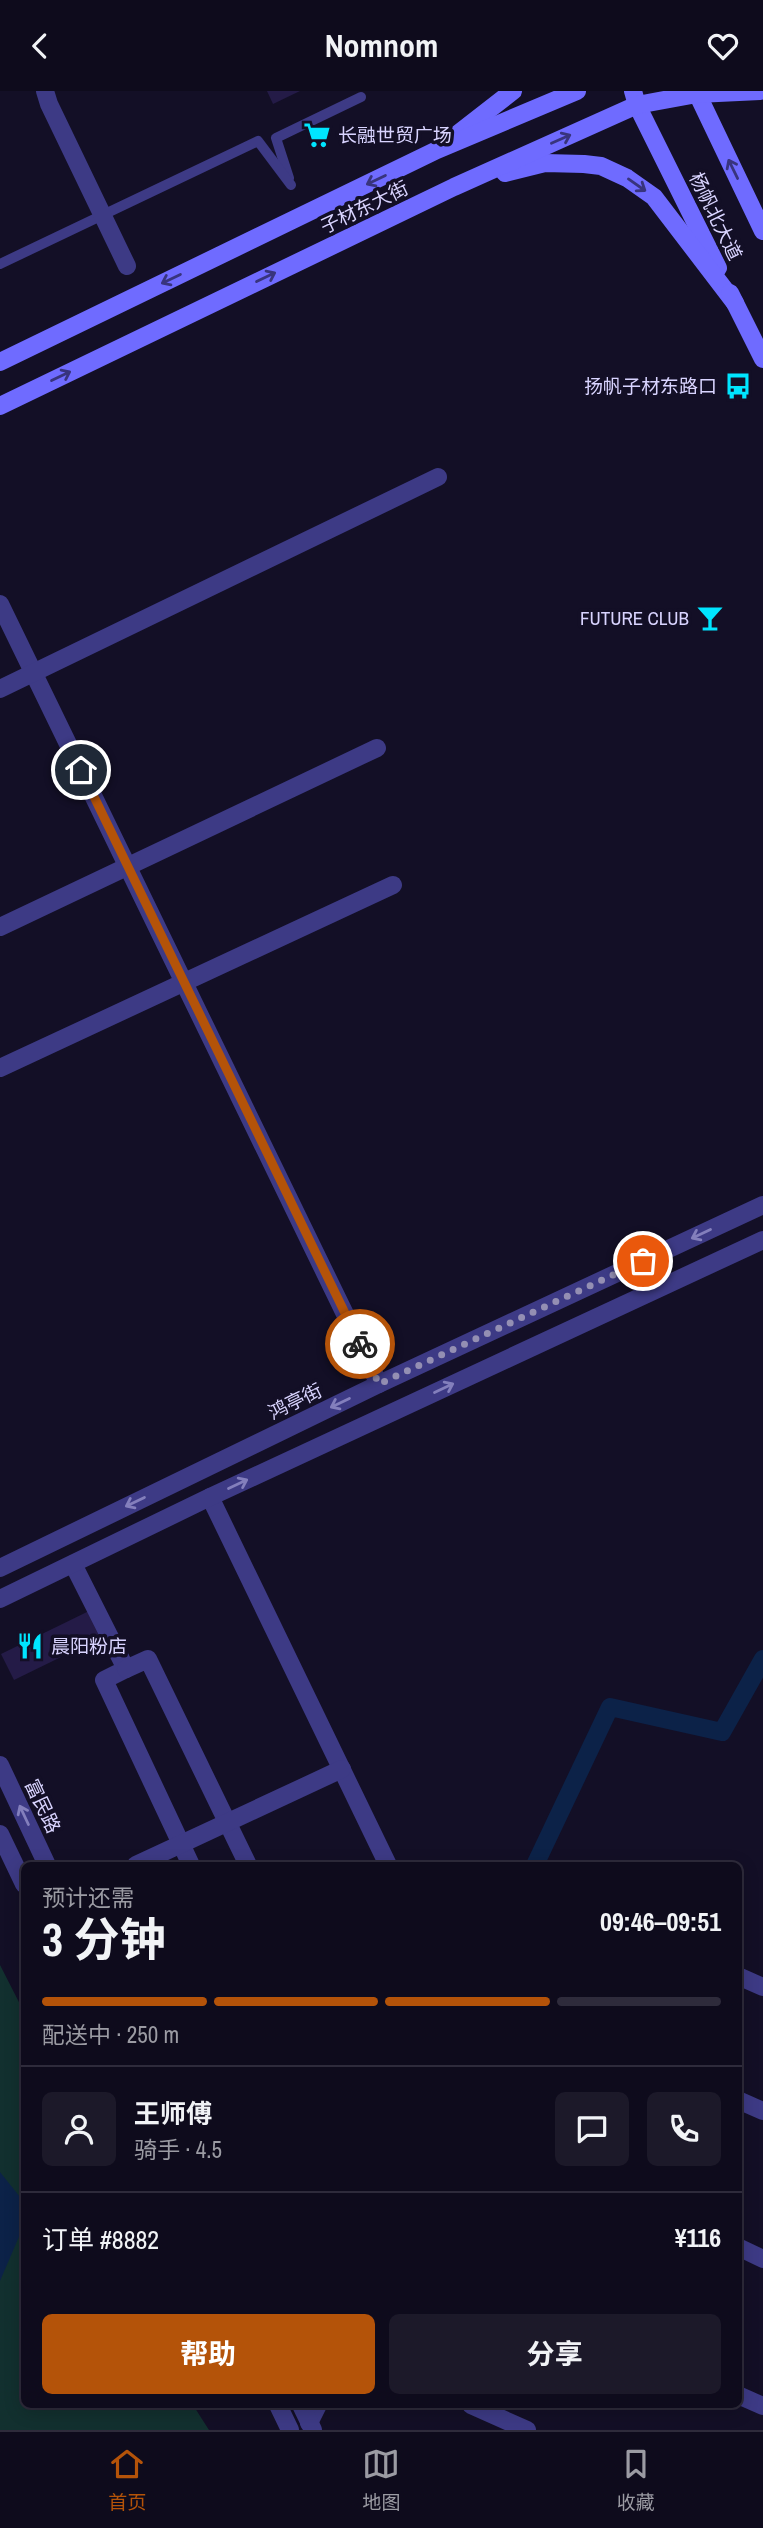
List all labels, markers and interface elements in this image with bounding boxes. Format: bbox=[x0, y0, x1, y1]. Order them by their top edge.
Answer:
text: Nomnom bbox=[325, 24, 438, 67]
icon: back bbox=[21, 27, 59, 65]
icon: heart bbox=[704, 27, 742, 65]
supermarket icon: 长融世贸广场 bbox=[302, 120, 332, 150]
place label: 长融世贸广场 bbox=[338, 122, 452, 148]
one-way arrow bbox=[550, 132, 571, 145]
one-way arrow bbox=[726, 159, 740, 180]
street label: 杨帆北大道 bbox=[683, 168, 749, 264]
street label: 子材东大街 bbox=[316, 174, 412, 240]
one-way arrow bbox=[366, 174, 387, 187]
one-way arrow bbox=[627, 178, 646, 192]
one-way arrow bbox=[255, 270, 276, 284]
one-way arrow bbox=[161, 273, 182, 287]
one-way arrow bbox=[50, 369, 72, 382]
bus stop icon: 扬帆子材东路口 bbox=[723, 371, 753, 401]
place label: 扬帆子材东路口 bbox=[584, 373, 717, 399]
bar icon: FUTURE CLUB bbox=[695, 603, 725, 633]
place label: FUTURE CLUB bbox=[580, 605, 689, 631]
pin bbox=[51, 740, 111, 800]
icon: home bbox=[62, 751, 100, 789]
one-way arrow bbox=[691, 1228, 712, 1241]
pin bbox=[613, 1231, 673, 1291]
icon: bag bbox=[624, 1242, 662, 1280]
courier bbox=[325, 1309, 395, 1379]
icon: bike bbox=[341, 1325, 379, 1363]
street label: 鸿亭街 bbox=[264, 1377, 326, 1425]
one-way arrow bbox=[433, 1381, 454, 1394]
one-way arrow bbox=[330, 1396, 351, 1410]
one-way arrow bbox=[227, 1477, 248, 1491]
one-way arrow bbox=[125, 1496, 146, 1510]
restaurant icon: 晨阳粉店 bbox=[15, 1631, 45, 1661]
place label: 晨阳粉店 bbox=[51, 1633, 127, 1659]
street label: 富民路 bbox=[19, 1775, 67, 1837]
one-way arrow bbox=[16, 1805, 30, 1826]
text: 预计还需 bbox=[42, 1882, 134, 1913]
text: 09:46–09:51 bbox=[600, 1904, 721, 1939]
text: 3 分钟 bbox=[42, 1908, 165, 1970]
text: 配送中 · 250 m bbox=[42, 2019, 179, 2050]
button: person bbox=[42, 2092, 116, 2166]
button: chat bbox=[555, 2092, 629, 2166]
button: phone bbox=[647, 2092, 721, 2166]
text: 王师傅 bbox=[134, 2096, 212, 2131]
text: 骑手 · 4.5 bbox=[134, 2134, 222, 2165]
text: ¥116 bbox=[675, 2220, 721, 2255]
text: 订单 #8882 bbox=[42, 2222, 159, 2257]
button: 帮助 bbox=[42, 2314, 375, 2394]
button: 分享 bbox=[389, 2314, 721, 2394]
tab: 首页 bbox=[108, 2445, 146, 2515]
tab: 地图 bbox=[362, 2445, 401, 2515]
tab: 收藏 bbox=[617, 2445, 655, 2515]

